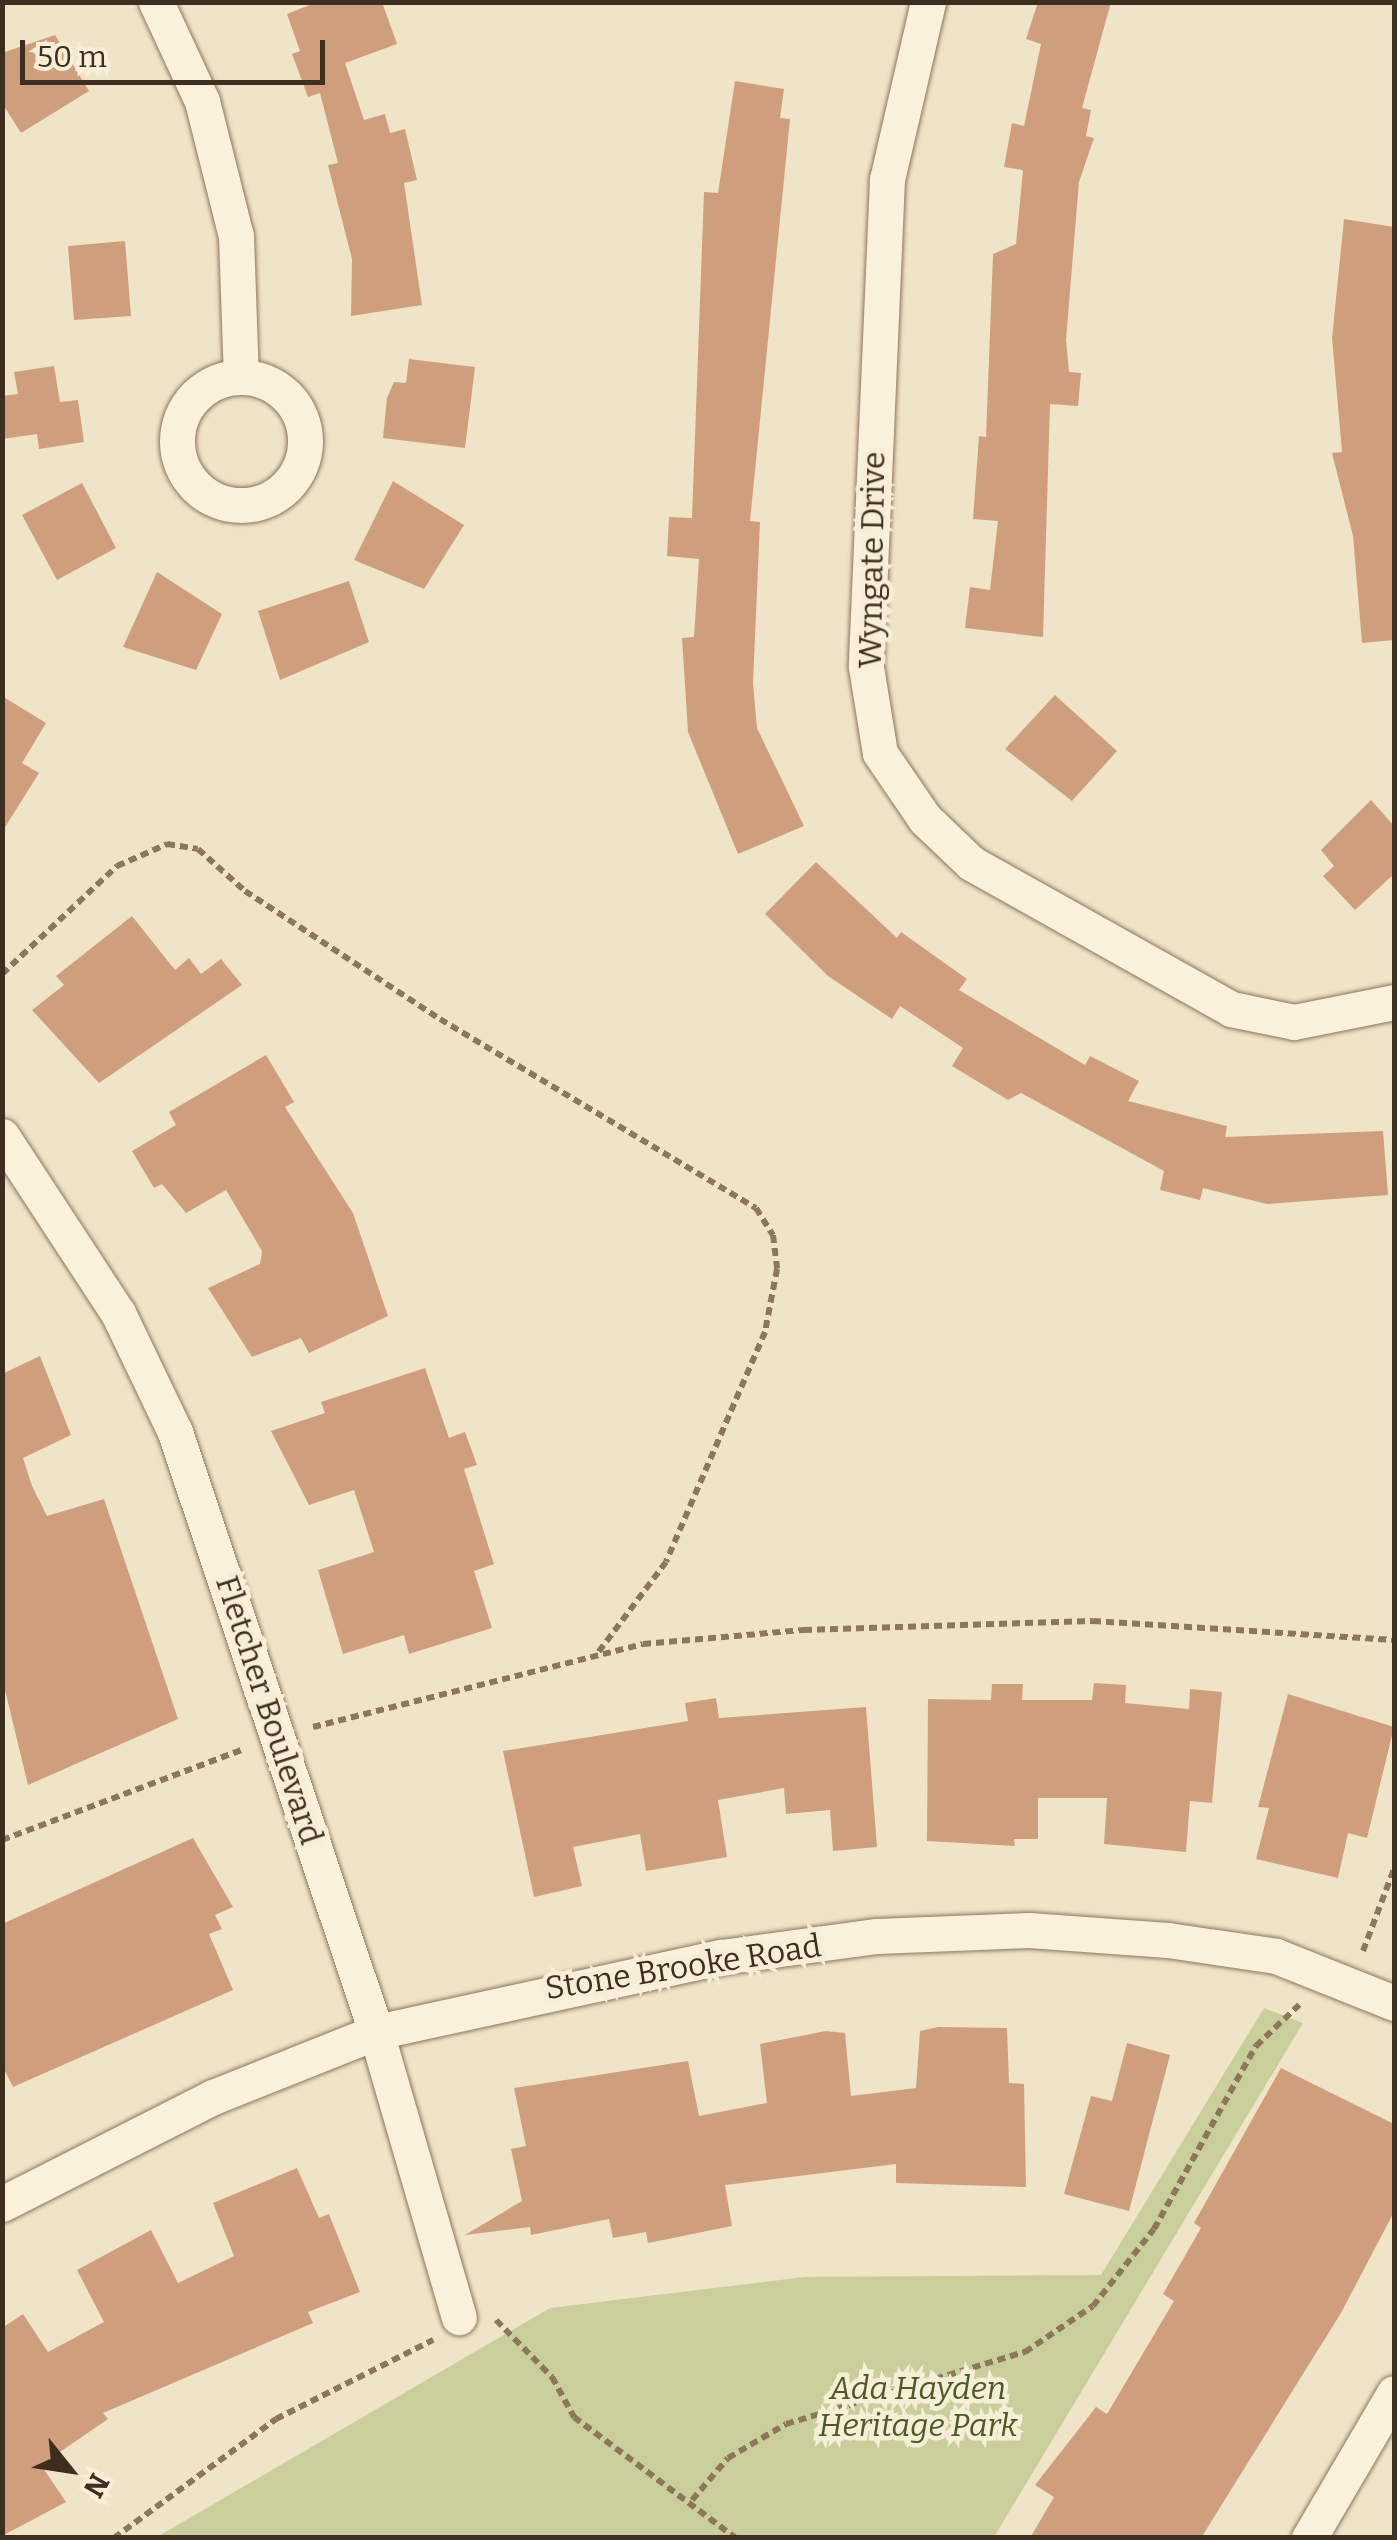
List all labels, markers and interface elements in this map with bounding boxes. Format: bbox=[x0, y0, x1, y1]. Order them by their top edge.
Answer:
scale bar bbox=[25, 20, 330, 82]
text: 50 m bbox=[37, 39, 107, 75]
street label: Wyngate Drive bbox=[851, 451, 893, 669]
street label: Fletcher Boulevard bbox=[207, 1571, 331, 1849]
street label: Stone Brooke Road bbox=[542, 1926, 824, 2008]
park label: Ada Hayden Heritage Park bbox=[818, 2370, 1018, 2445]
north arrow bbox=[20, 2420, 120, 2520]
text: N bbox=[77, 2468, 116, 2503]

